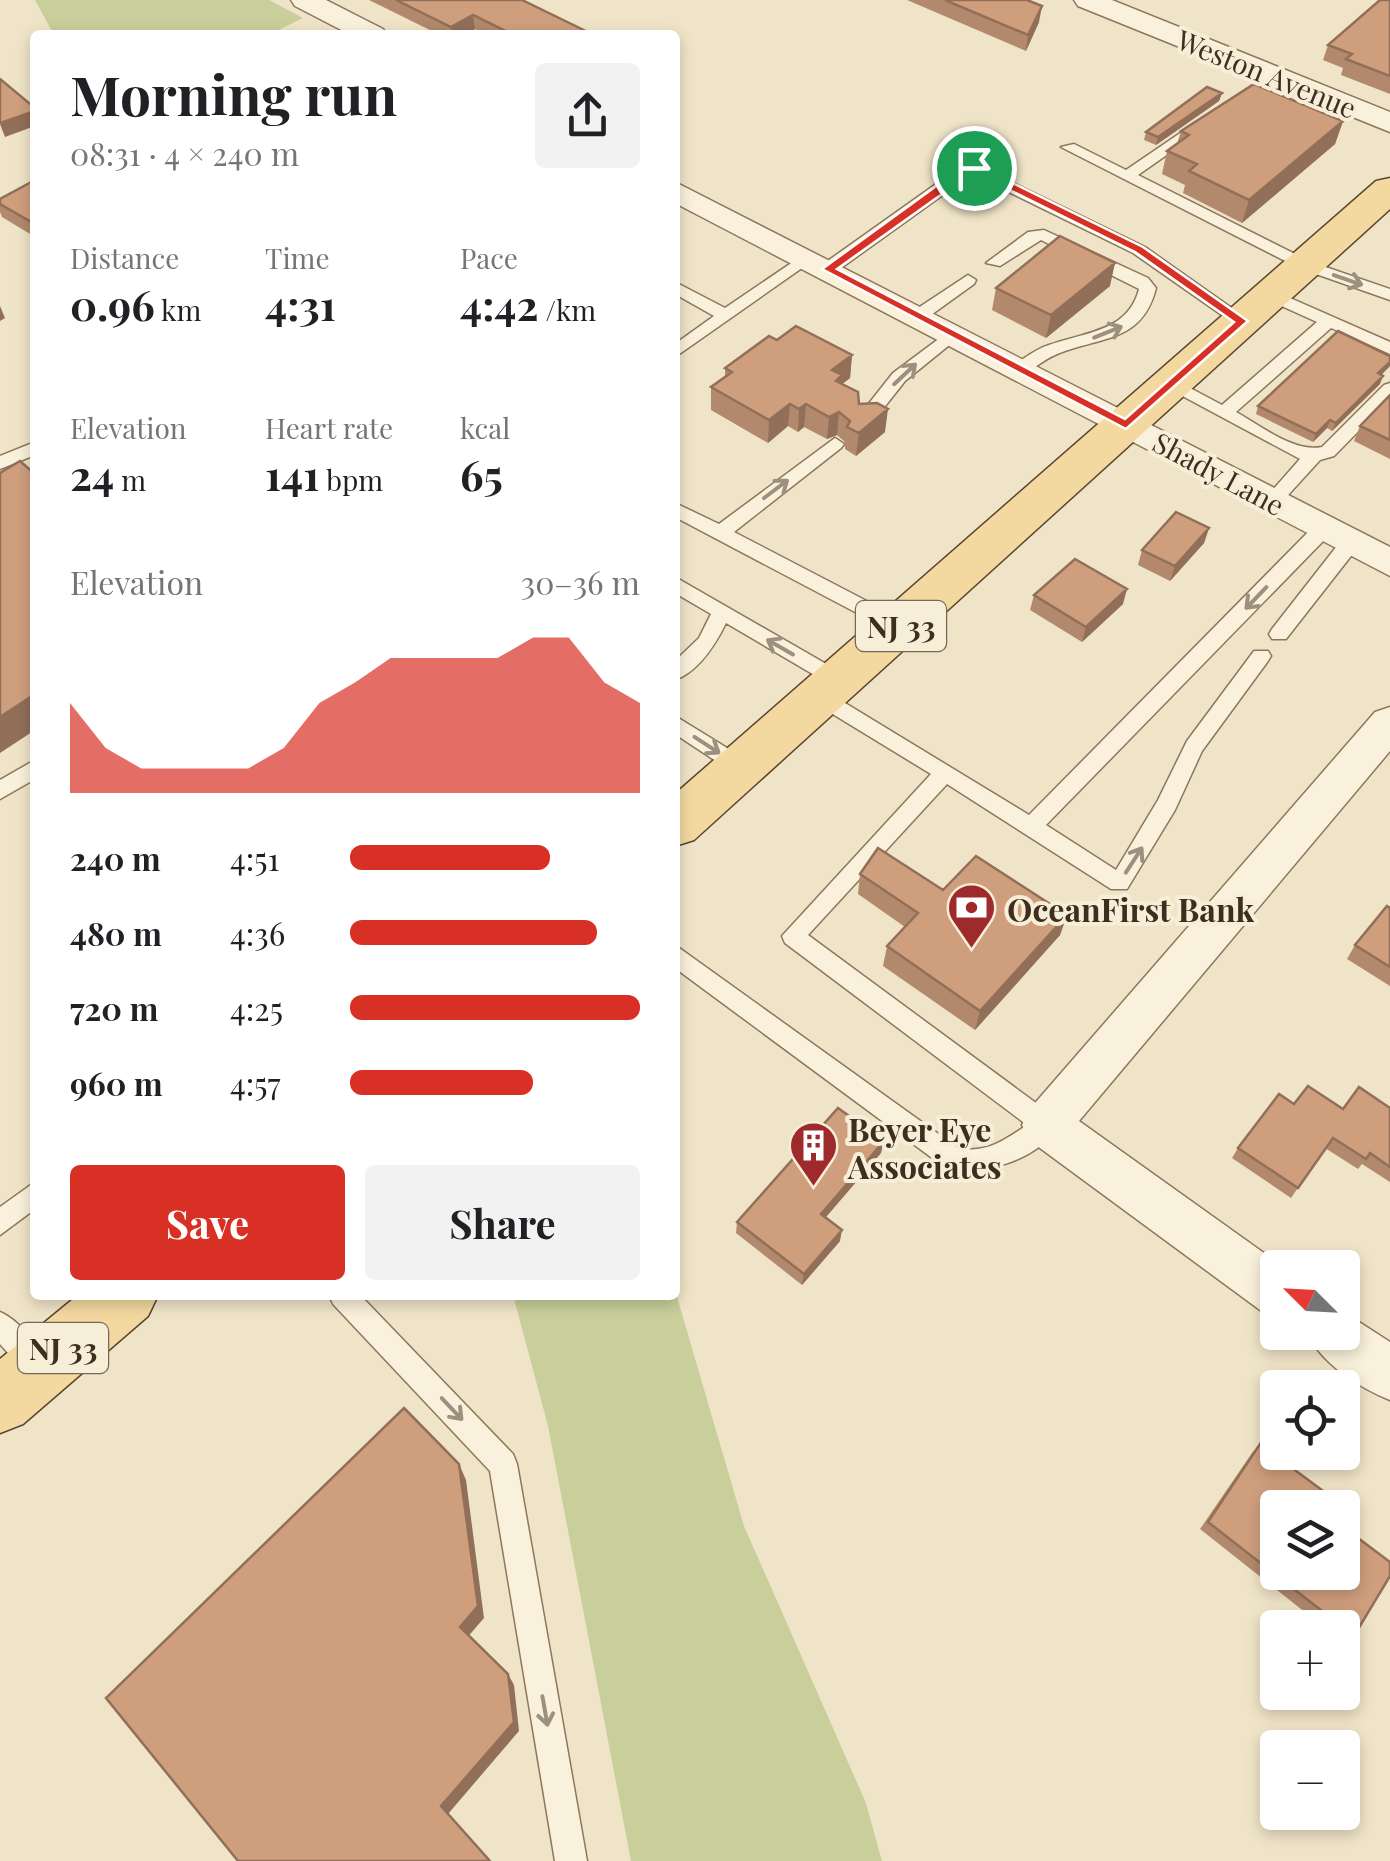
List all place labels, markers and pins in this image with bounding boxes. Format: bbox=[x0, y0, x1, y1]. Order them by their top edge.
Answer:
pin bbox=[932, 126, 1017, 211]
bank icon: OceanFirst Bank bbox=[946, 882, 998, 950]
place label: OceanFirst Bank bbox=[1007, 887, 1255, 930]
place label: Beyer Eye Associates bbox=[847, 1107, 1002, 1187]
building icon: Beyer Eye Associates bbox=[787, 1120, 839, 1188]

